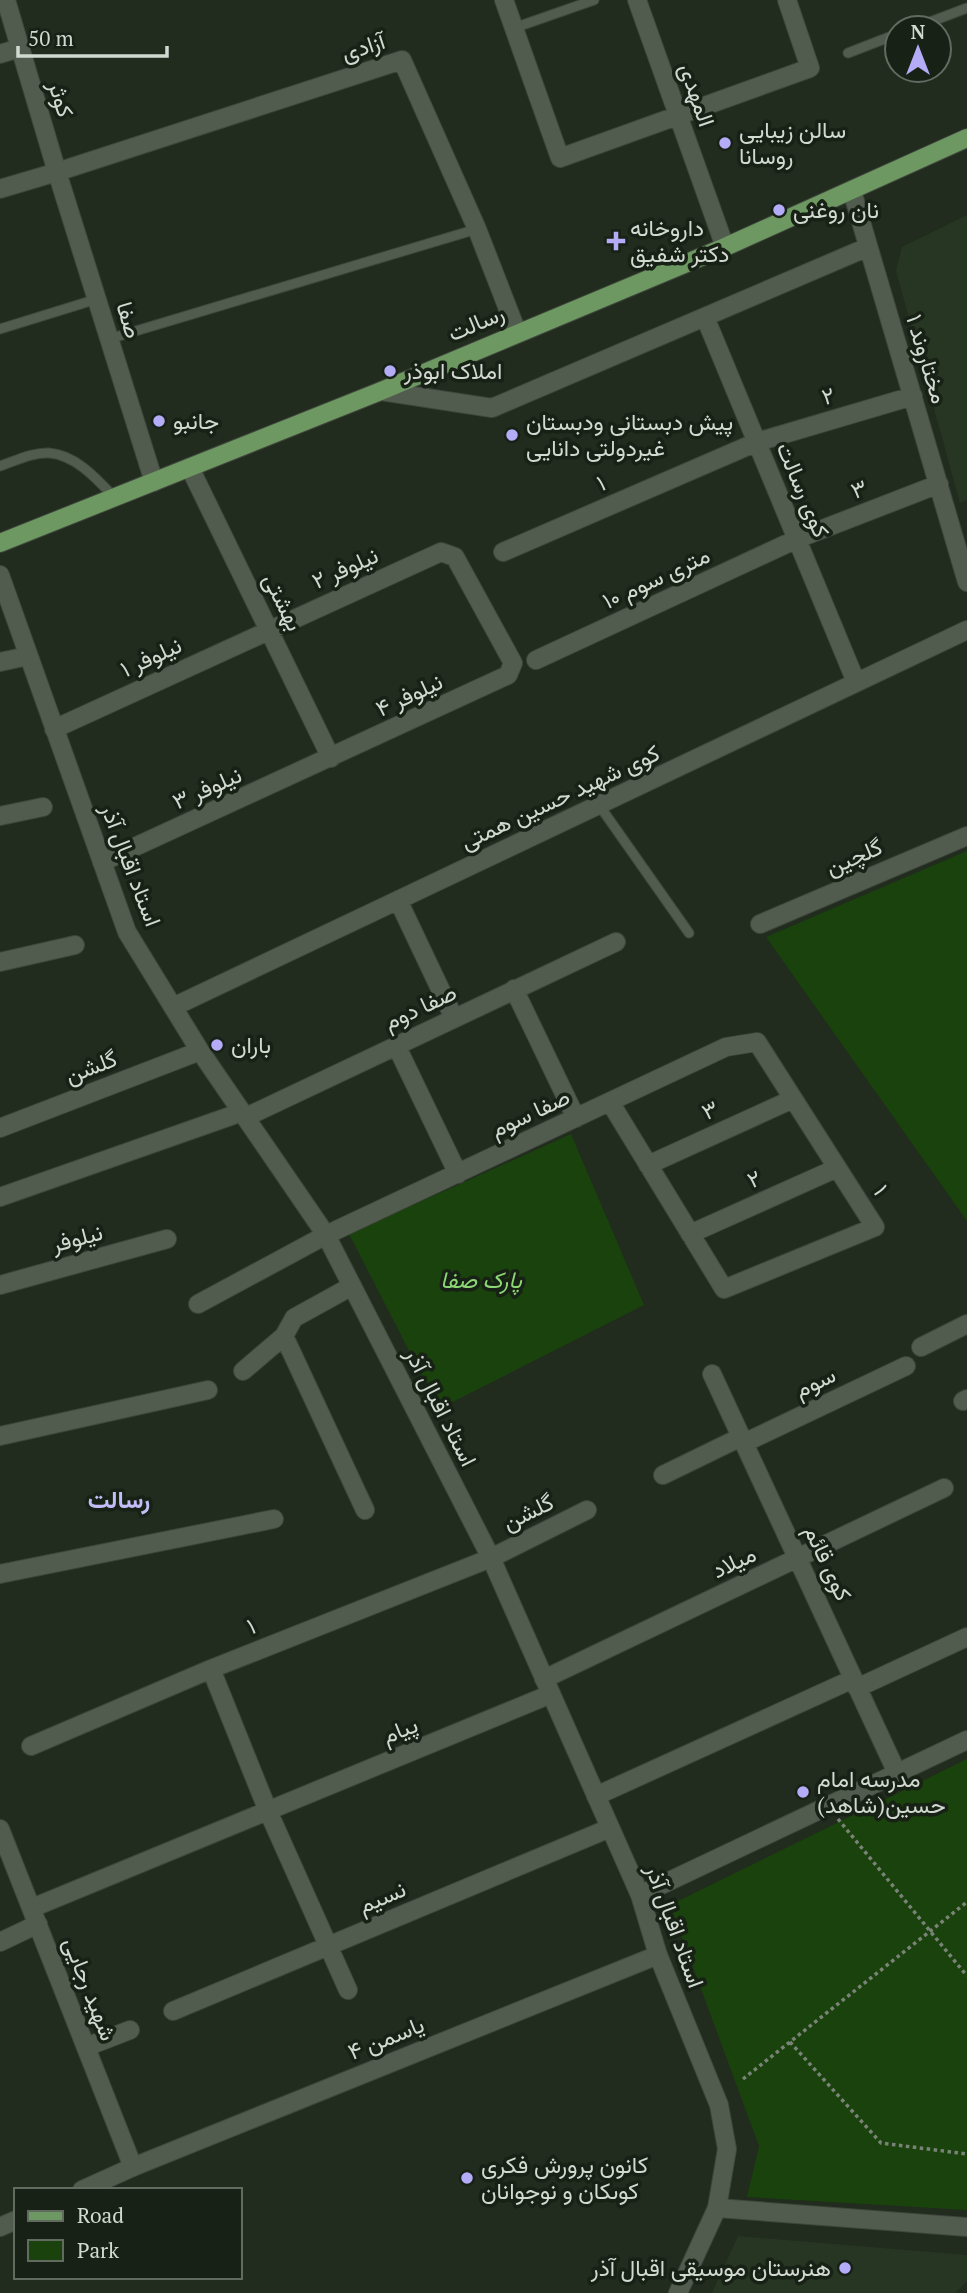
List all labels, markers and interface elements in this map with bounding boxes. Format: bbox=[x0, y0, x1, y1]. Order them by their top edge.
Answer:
scale bar bbox=[18, 14, 166, 58]
north arrow bbox=[883, 14, 953, 84]
text: N bbox=[911, 19, 926, 44]
text: 50 m bbox=[28, 24, 74, 52]
street label: آزادی bbox=[337, 24, 390, 68]
street label: المهدی bbox=[672, 59, 723, 131]
street label: کوثر bbox=[41, 76, 82, 121]
place label: سالن زیبایی روسانا bbox=[739, 114, 846, 171]
marker: سالن زیبایی روسانا bbox=[717, 135, 733, 151]
place label: نان روغنی bbox=[793, 194, 879, 225]
marker: نان روغنی bbox=[771, 202, 787, 218]
place label: داروخانه دکتر شفیق bbox=[630, 212, 729, 269]
marker: داروخانه دکتر شفیق bbox=[608, 233, 624, 249]
street label: رسالت bbox=[443, 297, 509, 348]
street label: صفا bbox=[109, 298, 150, 342]
street label: مختاروند ۱ bbox=[899, 311, 956, 407]
place label: املاک ابوذر bbox=[403, 355, 502, 386]
marker: املاک ابوذر bbox=[382, 363, 398, 379]
street label: ۲ bbox=[818, 379, 838, 412]
place label: جانبو bbox=[173, 405, 219, 436]
place label: پیش دبستانی ودبستان غیردولتی دانایی bbox=[526, 406, 733, 463]
marker: جانبو bbox=[151, 413, 167, 429]
marker: پیش دبستانی ودبستان غیردولتی دانایی bbox=[504, 427, 520, 443]
street label: کوی رسالت bbox=[770, 437, 837, 542]
street label: ۱ bbox=[592, 467, 610, 498]
street label: ۳ bbox=[846, 471, 871, 506]
street label: نیلوفر ۲ bbox=[307, 539, 383, 596]
street label: ۱۰ متری سوم bbox=[597, 539, 715, 616]
street label: بهشتی bbox=[256, 568, 311, 636]
street label: نیلوفر ۱ bbox=[115, 629, 186, 684]
street label: نیلوفر ۴ bbox=[370, 666, 447, 724]
street label: کوی شهید حسین همتی bbox=[455, 737, 664, 856]
street label: نیلوفر ۳ bbox=[167, 759, 246, 816]
street label: استاد اقبال آذر bbox=[93, 798, 169, 931]
street label: گلچین bbox=[821, 831, 887, 883]
street label: صفا دوم bbox=[378, 976, 461, 1037]
place label: باران bbox=[231, 1029, 271, 1060]
marker: باران bbox=[209, 1037, 225, 1053]
street label: گلشن bbox=[60, 1042, 121, 1091]
street label: صفا سوم bbox=[485, 1081, 575, 1144]
street label: ۳ bbox=[696, 1092, 723, 1127]
street label: ۲ bbox=[742, 1162, 766, 1195]
street label: ۱ bbox=[867, 1179, 896, 1201]
street label: نیلوفر bbox=[47, 1216, 106, 1259]
park label: پارک صفا bbox=[440, 1264, 523, 1296]
street label: استاد اقبال آذر bbox=[398, 1341, 485, 1471]
street label: سوم bbox=[789, 1359, 840, 1404]
district label: رسالت bbox=[88, 1483, 150, 1515]
street label: گلشن bbox=[497, 1486, 559, 1537]
street label: کوی قائم bbox=[797, 1520, 859, 1606]
street label: میلاد bbox=[707, 1538, 761, 1585]
street label: ۱ bbox=[242, 1610, 260, 1641]
street label: پیام bbox=[377, 1708, 423, 1752]
place label: مدرسه امام حسین(شاهد) bbox=[817, 1763, 946, 1820]
marker: مدرسه امام حسین(شاهد) bbox=[795, 1784, 811, 1800]
street label: استاد اقبال آذر bbox=[638, 1859, 712, 1992]
street label: نسیم bbox=[353, 1873, 410, 1920]
street label: شهید رجایی bbox=[57, 1933, 124, 2045]
street label: یاسمن ۴ bbox=[343, 2008, 429, 2067]
place label: کانون پرورش فکرى کوىکان و نوجوانان bbox=[481, 2149, 648, 2206]
marker: کانون پرورش فکرى کوىکان و نوجوانان bbox=[459, 2170, 475, 2186]
legend bbox=[14, 2188, 242, 2279]
text: Road bbox=[77, 2201, 124, 2229]
text: Park bbox=[77, 2236, 119, 2264]
place label: هنرستان موسیقی اقبال آذر bbox=[590, 2252, 831, 2283]
marker: هنرستان موسیقی اقبال آذر bbox=[837, 2260, 853, 2276]

